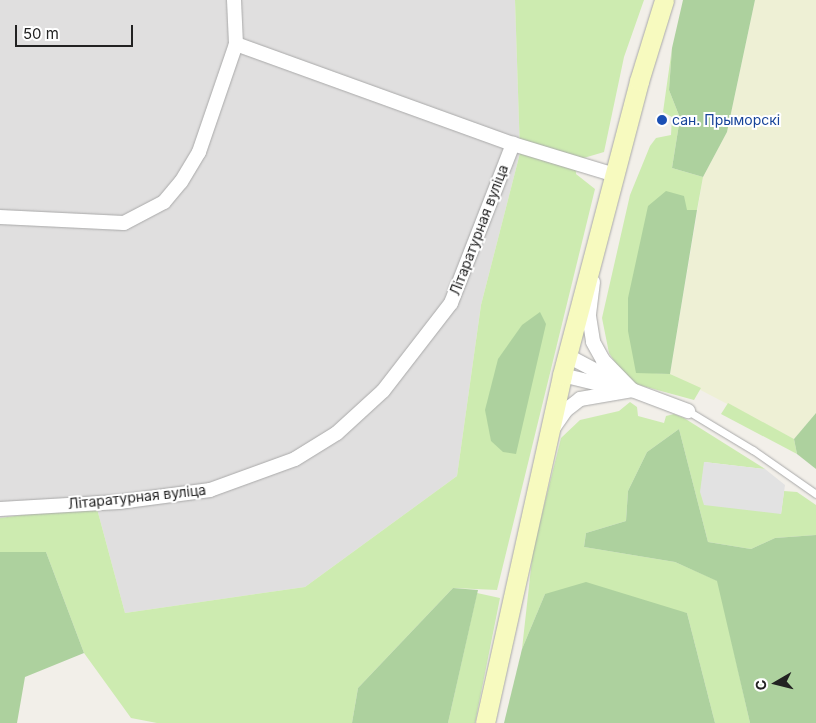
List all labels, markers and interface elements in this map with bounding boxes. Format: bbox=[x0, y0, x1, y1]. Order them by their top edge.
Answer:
scale bar bbox=[18, 15, 135, 47]
text: 50 m bbox=[23, 24, 59, 43]
place label: сан. Прыморскі bbox=[672, 112, 780, 128]
marker: сан. Прыморскі bbox=[656, 114, 668, 126]
street label: Літаратурная вуліца bbox=[446, 162, 512, 298]
street label: Літаратурная вуліца bbox=[67, 481, 207, 513]
north arrow bbox=[751, 658, 801, 708]
text: С bbox=[752, 679, 770, 691]

